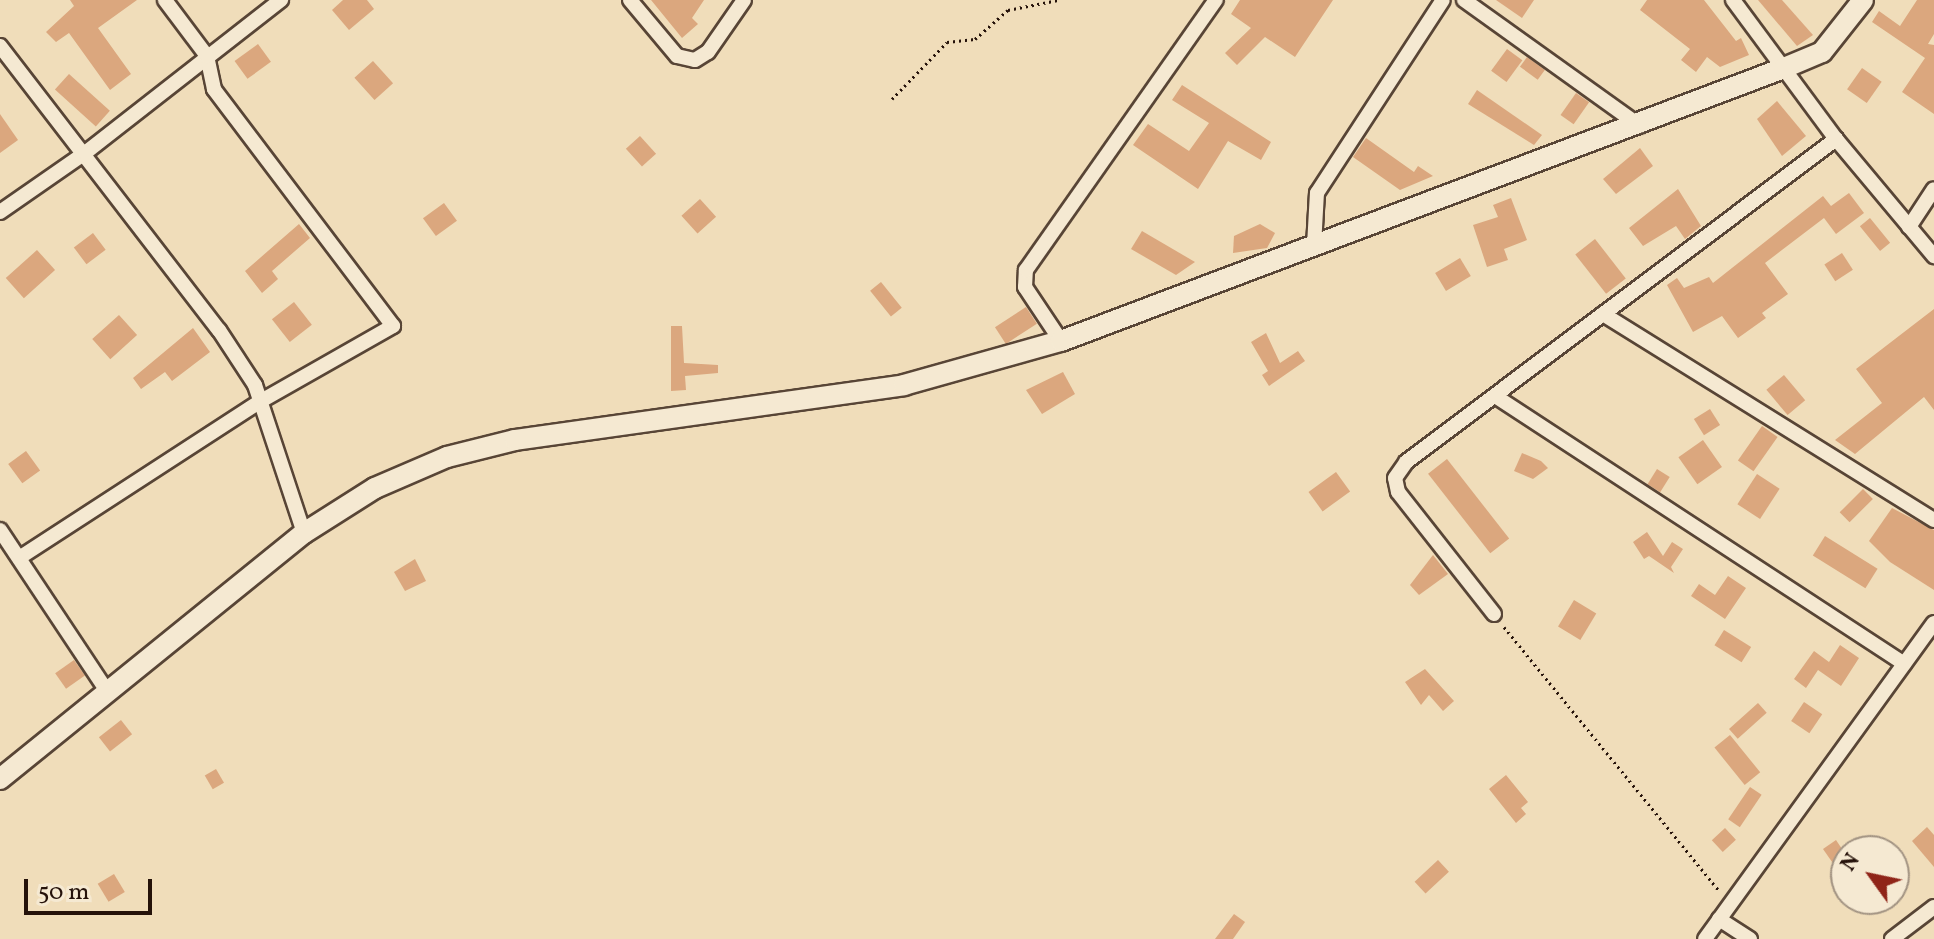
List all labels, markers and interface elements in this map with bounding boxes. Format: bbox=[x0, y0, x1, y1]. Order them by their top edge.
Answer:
north arrow bbox=[1830, 835, 1910, 915]
text: N bbox=[1834, 848, 1868, 878]
scale bar bbox=[28, 863, 156, 913]
text: 50 m bbox=[38, 876, 90, 910]

